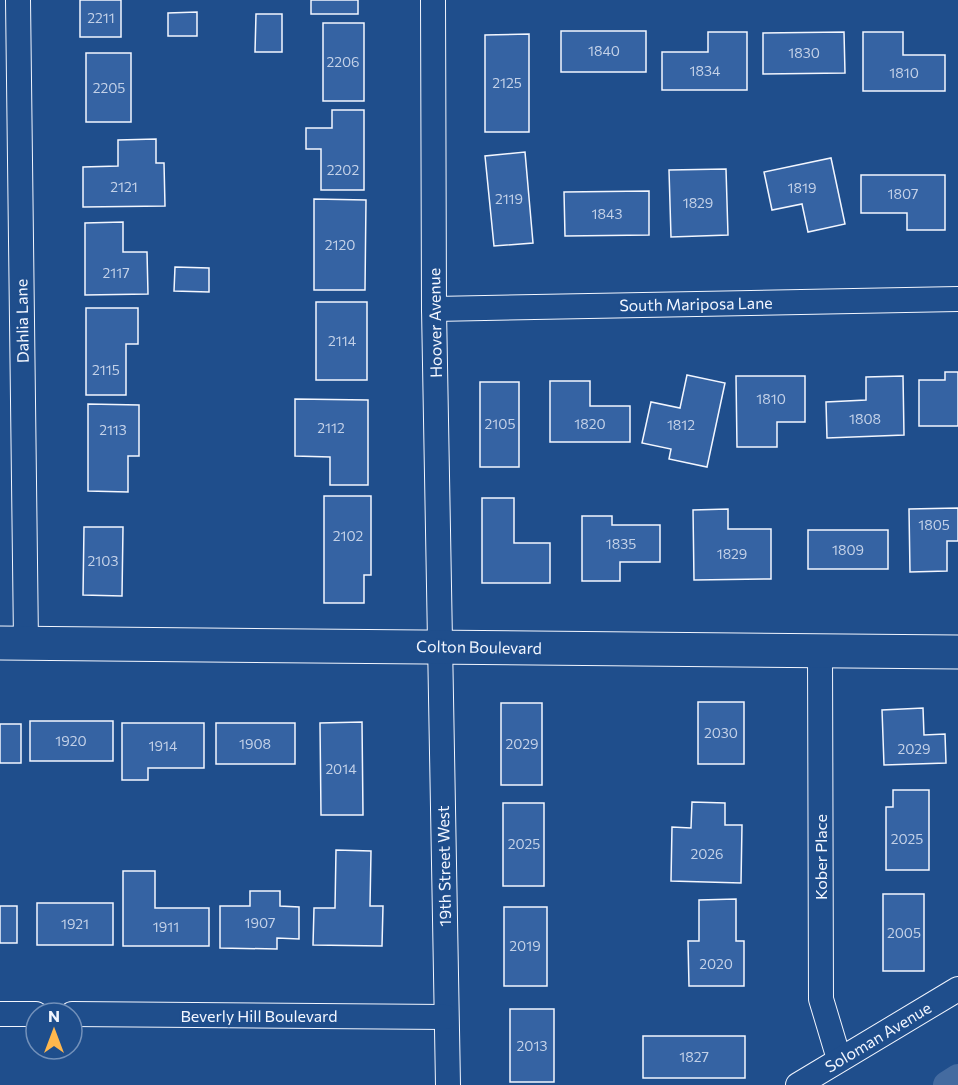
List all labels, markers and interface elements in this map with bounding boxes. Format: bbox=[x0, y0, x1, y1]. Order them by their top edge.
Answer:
house number: 2211 bbox=[87, 9, 115, 26]
house number: 1840 bbox=[588, 42, 620, 59]
house number: 1830 bbox=[788, 44, 820, 61]
house number: 2206 bbox=[326, 53, 360, 70]
house number: 1834 bbox=[690, 62, 721, 79]
house number: 1810 bbox=[889, 64, 919, 81]
house number: 2125 bbox=[492, 74, 522, 91]
house number: 2205 bbox=[93, 79, 125, 96]
house number: 2202 bbox=[327, 161, 359, 178]
house number: 2121 bbox=[110, 178, 138, 195]
house number: 1819 bbox=[788, 179, 816, 196]
house number: 1807 bbox=[888, 185, 918, 202]
house number: 2119 bbox=[495, 190, 523, 207]
house number: 1829 bbox=[683, 194, 713, 211]
house number: 1843 bbox=[592, 205, 622, 222]
house number: 2120 bbox=[325, 236, 355, 253]
house number: 2117 bbox=[102, 264, 130, 281]
street label: Hoover Avenue bbox=[424, 268, 445, 378]
street label: Dahlia Lane bbox=[11, 279, 32, 363]
street label: South Mariposa Lane bbox=[619, 293, 773, 314]
house number: 2114 bbox=[328, 332, 357, 349]
house number: 2115 bbox=[92, 361, 120, 378]
house number: 1810 bbox=[756, 390, 786, 407]
house number: 1808 bbox=[849, 410, 881, 427]
house number: 2105 bbox=[485, 415, 515, 432]
house number: 1820 bbox=[574, 415, 606, 432]
house number: 1812 bbox=[667, 416, 695, 433]
house number: 2112 bbox=[317, 419, 345, 436]
house number: 2113 bbox=[99, 421, 127, 438]
house number: 1805 bbox=[918, 516, 950, 533]
house number: 2102 bbox=[333, 527, 364, 544]
house number: 1835 bbox=[606, 535, 636, 552]
house number: 1809 bbox=[832, 541, 864, 558]
house number: 1829 bbox=[717, 545, 747, 562]
house number: 2103 bbox=[88, 552, 118, 569]
street label: Colton Boulevard bbox=[416, 636, 542, 657]
house number: 2030 bbox=[704, 724, 738, 741]
house number: 1920 bbox=[55, 732, 87, 749]
house number: 1908 bbox=[239, 735, 271, 752]
house number: 2029 bbox=[505, 735, 539, 752]
house number: 1914 bbox=[149, 737, 178, 754]
house number: 2029 bbox=[897, 740, 931, 757]
house number: 2014 bbox=[325, 760, 357, 777]
street label: 19th Street West bbox=[433, 805, 454, 927]
street label: Kober Place bbox=[811, 814, 830, 900]
house number: 2025 bbox=[891, 830, 923, 847]
house number: 2025 bbox=[508, 835, 540, 852]
house number: 2026 bbox=[690, 845, 724, 862]
house number: 1907 bbox=[245, 914, 275, 931]
house number: 1921 bbox=[61, 915, 89, 932]
house number: 1911 bbox=[153, 918, 179, 935]
house number: 2005 bbox=[887, 924, 921, 941]
house number: 2019 bbox=[509, 937, 541, 954]
house number: 2020 bbox=[699, 955, 733, 972]
street label: Soloman Avenue bbox=[821, 997, 934, 1076]
north arrow bbox=[24, 1001, 84, 1061]
text: N bbox=[48, 1006, 60, 1025]
street label: Beverly Hill Boulevard bbox=[181, 1006, 337, 1025]
house number: 2013 bbox=[517, 1037, 547, 1054]
house number: 1827 bbox=[679, 1048, 709, 1065]

